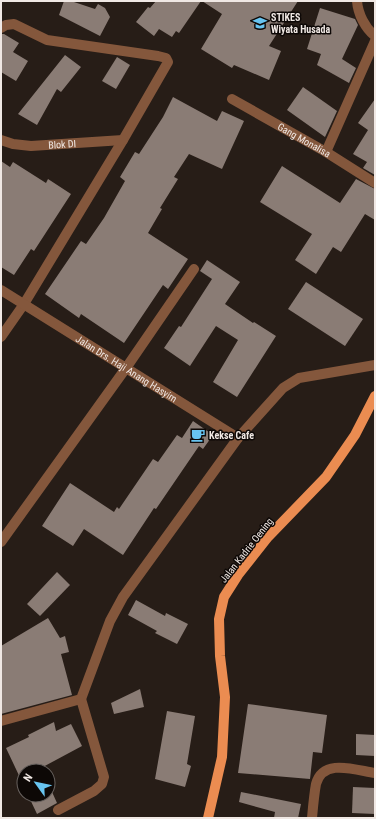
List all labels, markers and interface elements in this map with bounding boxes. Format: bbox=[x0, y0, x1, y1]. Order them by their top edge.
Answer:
place label: STIKES Wiyata Husada bbox=[271, 12, 330, 35]
school or university icon: STIKES Wiyata Husada bbox=[252, 15, 268, 31]
street label: Gang Monalisa bbox=[276, 121, 333, 160]
street label: Blok DI bbox=[48, 138, 76, 151]
street label: Jalan Drs. Haji Anang Hasyim bbox=[74, 333, 179, 404]
cafe icon: Kekse Cafe bbox=[190, 427, 206, 443]
place label: Kekse Cafe bbox=[209, 430, 254, 441]
street label: Jalan Kadrie Oening bbox=[218, 516, 275, 585]
north arrow bbox=[16, 763, 56, 803]
text: N bbox=[21, 771, 35, 784]

